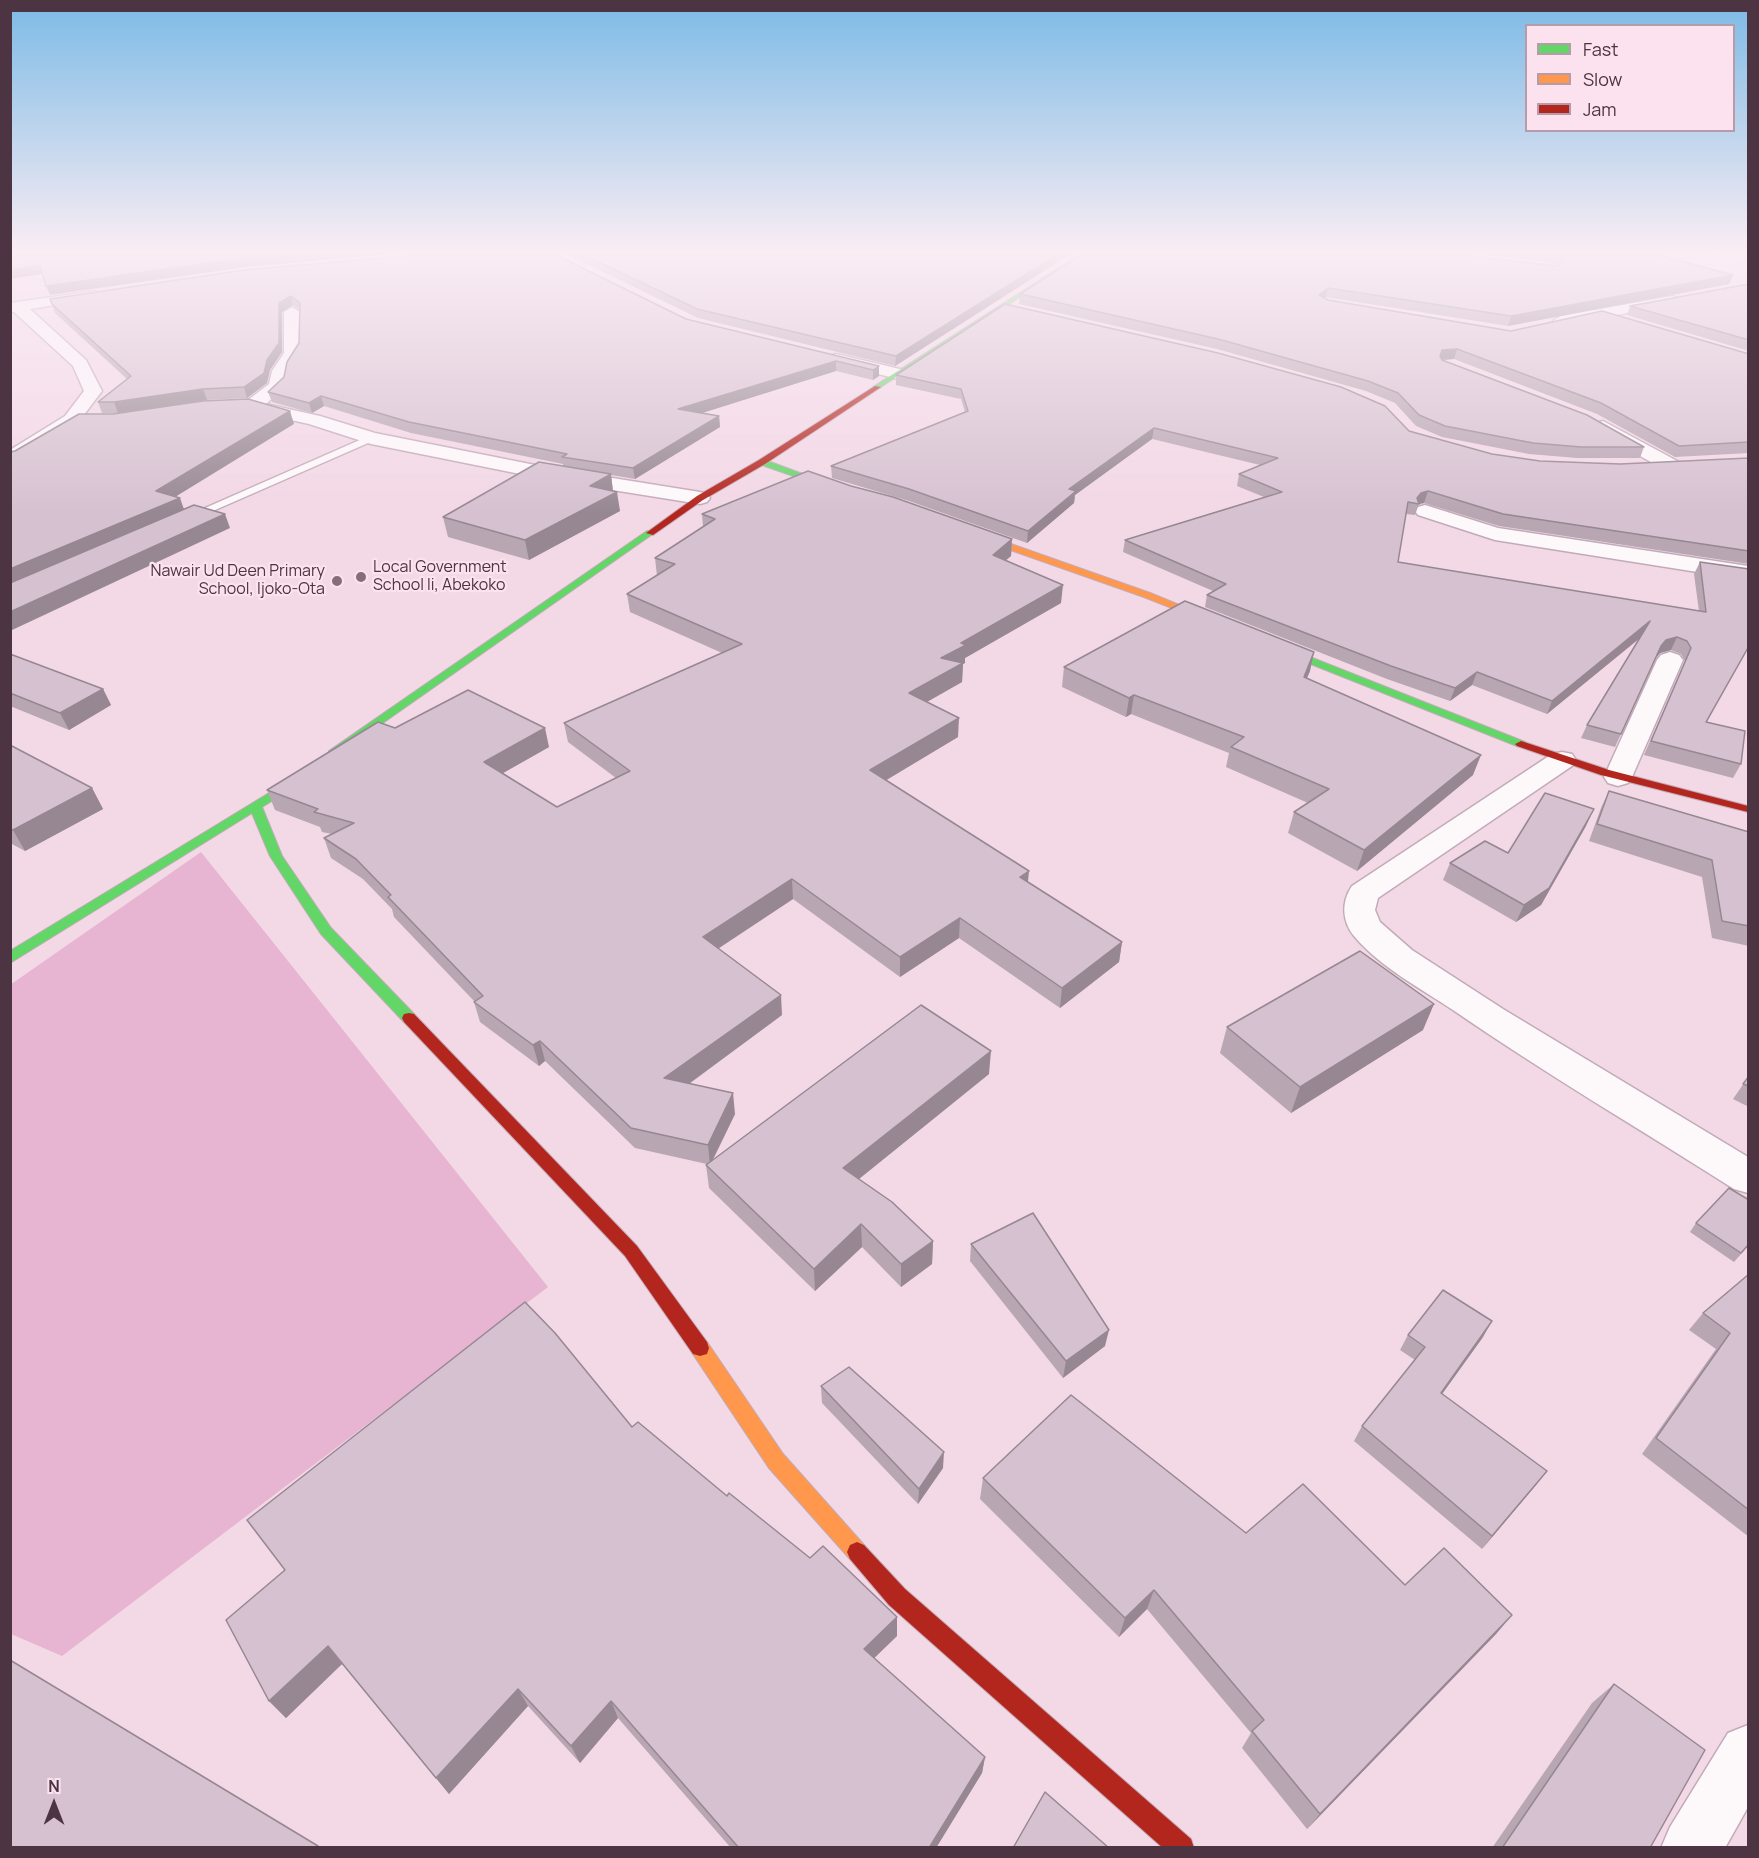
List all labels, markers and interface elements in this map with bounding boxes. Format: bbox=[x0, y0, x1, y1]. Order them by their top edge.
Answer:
legend bbox=[1525, 24, 1735, 132]
text: Fast bbox=[1583, 37, 1618, 61]
text: Slow bbox=[1583, 67, 1622, 91]
text: Jam bbox=[1583, 97, 1617, 121]
place label: Local Government School Ii, Abekoko bbox=[373, 558, 507, 596]
place label: Nawair Ud Deen Primary School, Ijoko-Ota bbox=[151, 562, 325, 600]
marker: Local Government School Ii, Abekoko bbox=[354, 570, 368, 584]
marker: Nawair Ud Deen Primary School, Ijoko-Ota bbox=[330, 574, 344, 588]
north arrow bbox=[24, 1774, 84, 1834]
text: N bbox=[48, 1775, 60, 1797]

